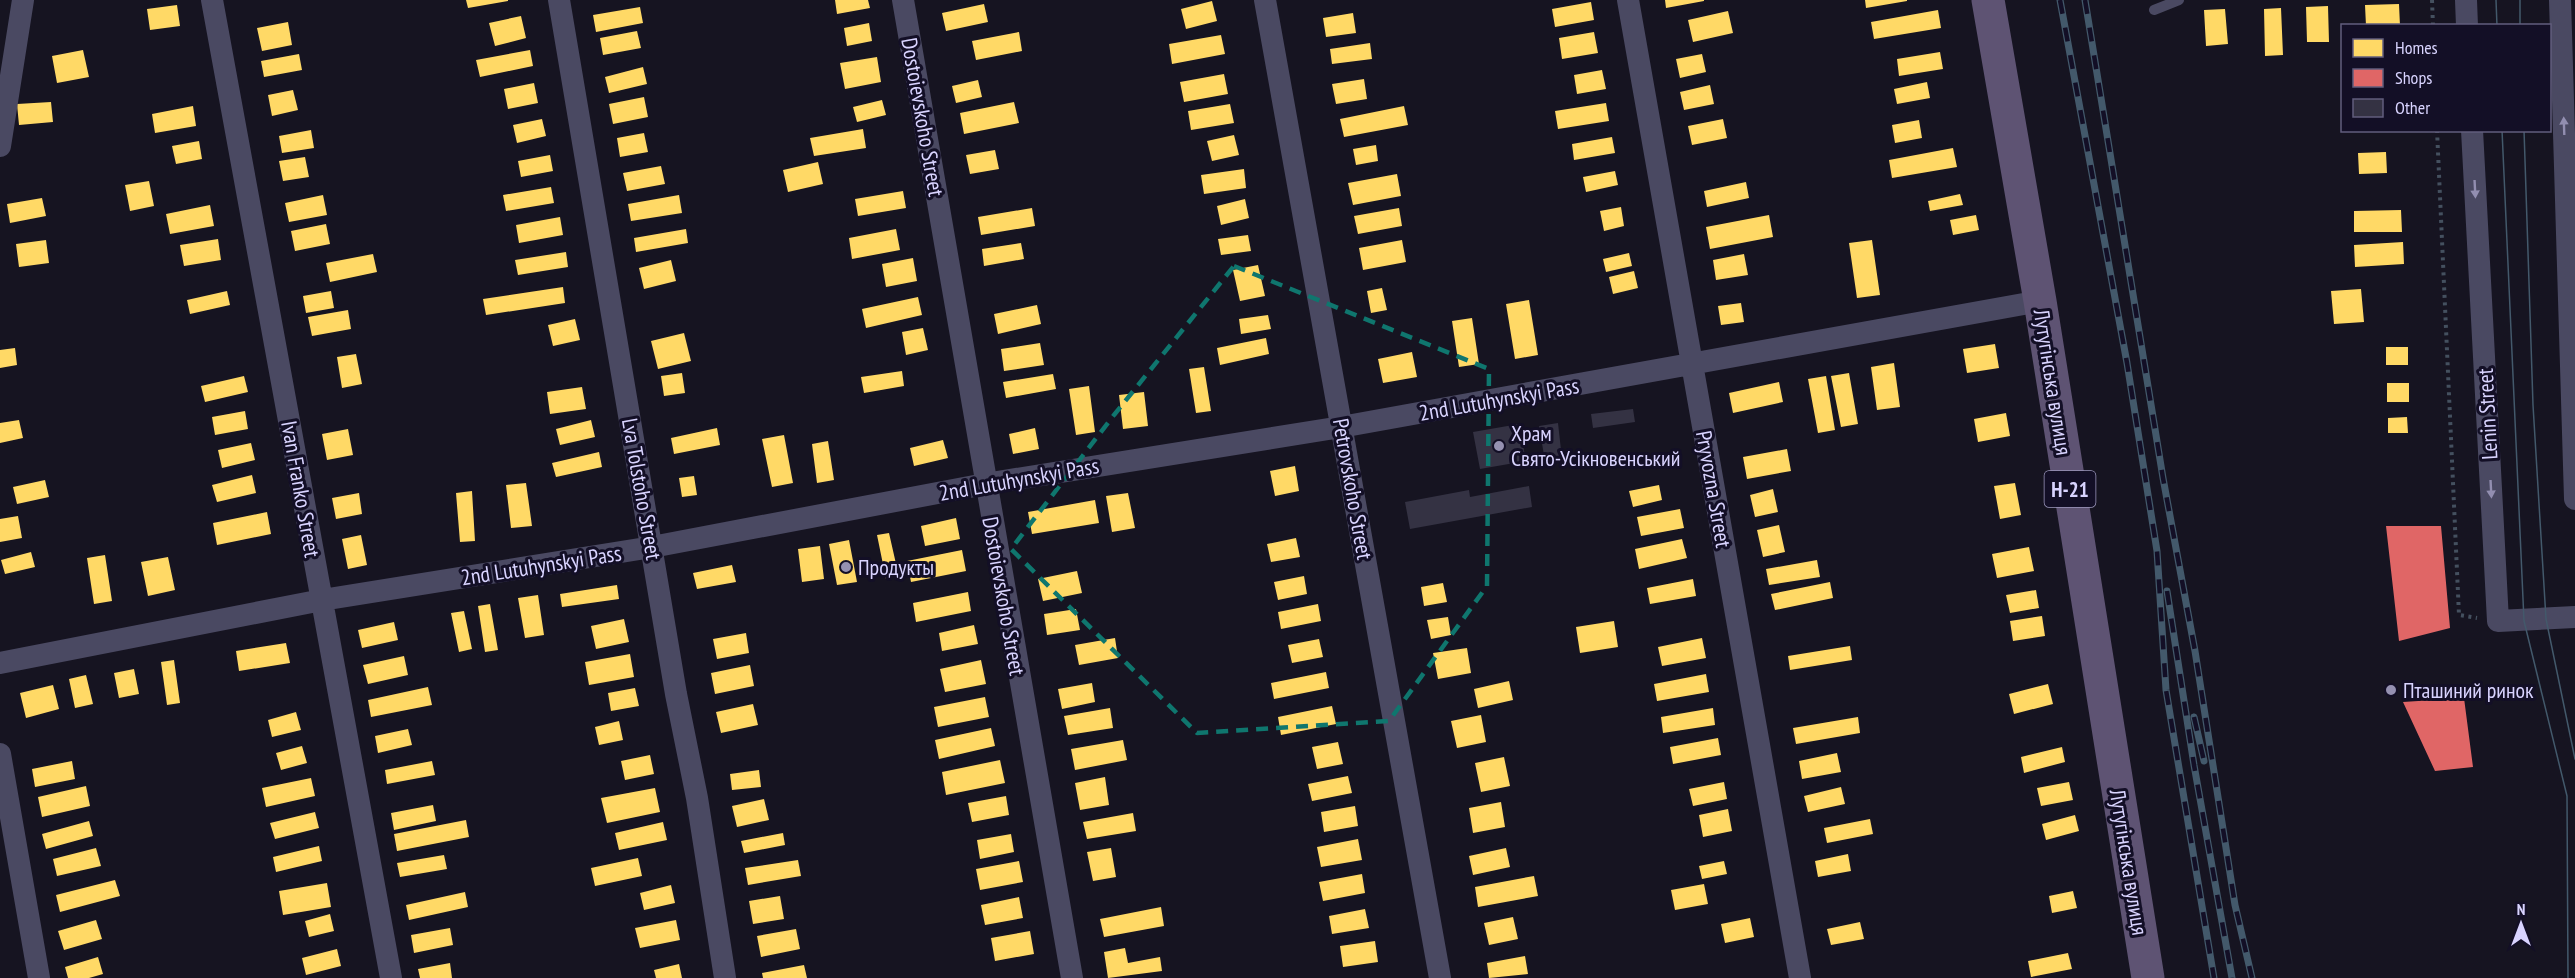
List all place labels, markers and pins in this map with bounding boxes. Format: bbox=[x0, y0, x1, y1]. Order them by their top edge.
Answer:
place label: Храм Свято-Усікновенський bbox=[1511, 419, 1680, 472]
marker: Храм Свято-Усікновенський bbox=[1492, 439, 1506, 453]
place label: Продукты bbox=[858, 553, 934, 581]
marker: Продукты bbox=[839, 560, 853, 574]
place label: Пташиний ринок bbox=[2403, 676, 2534, 704]
marker: Пташиний ринок bbox=[2384, 683, 2398, 697]

